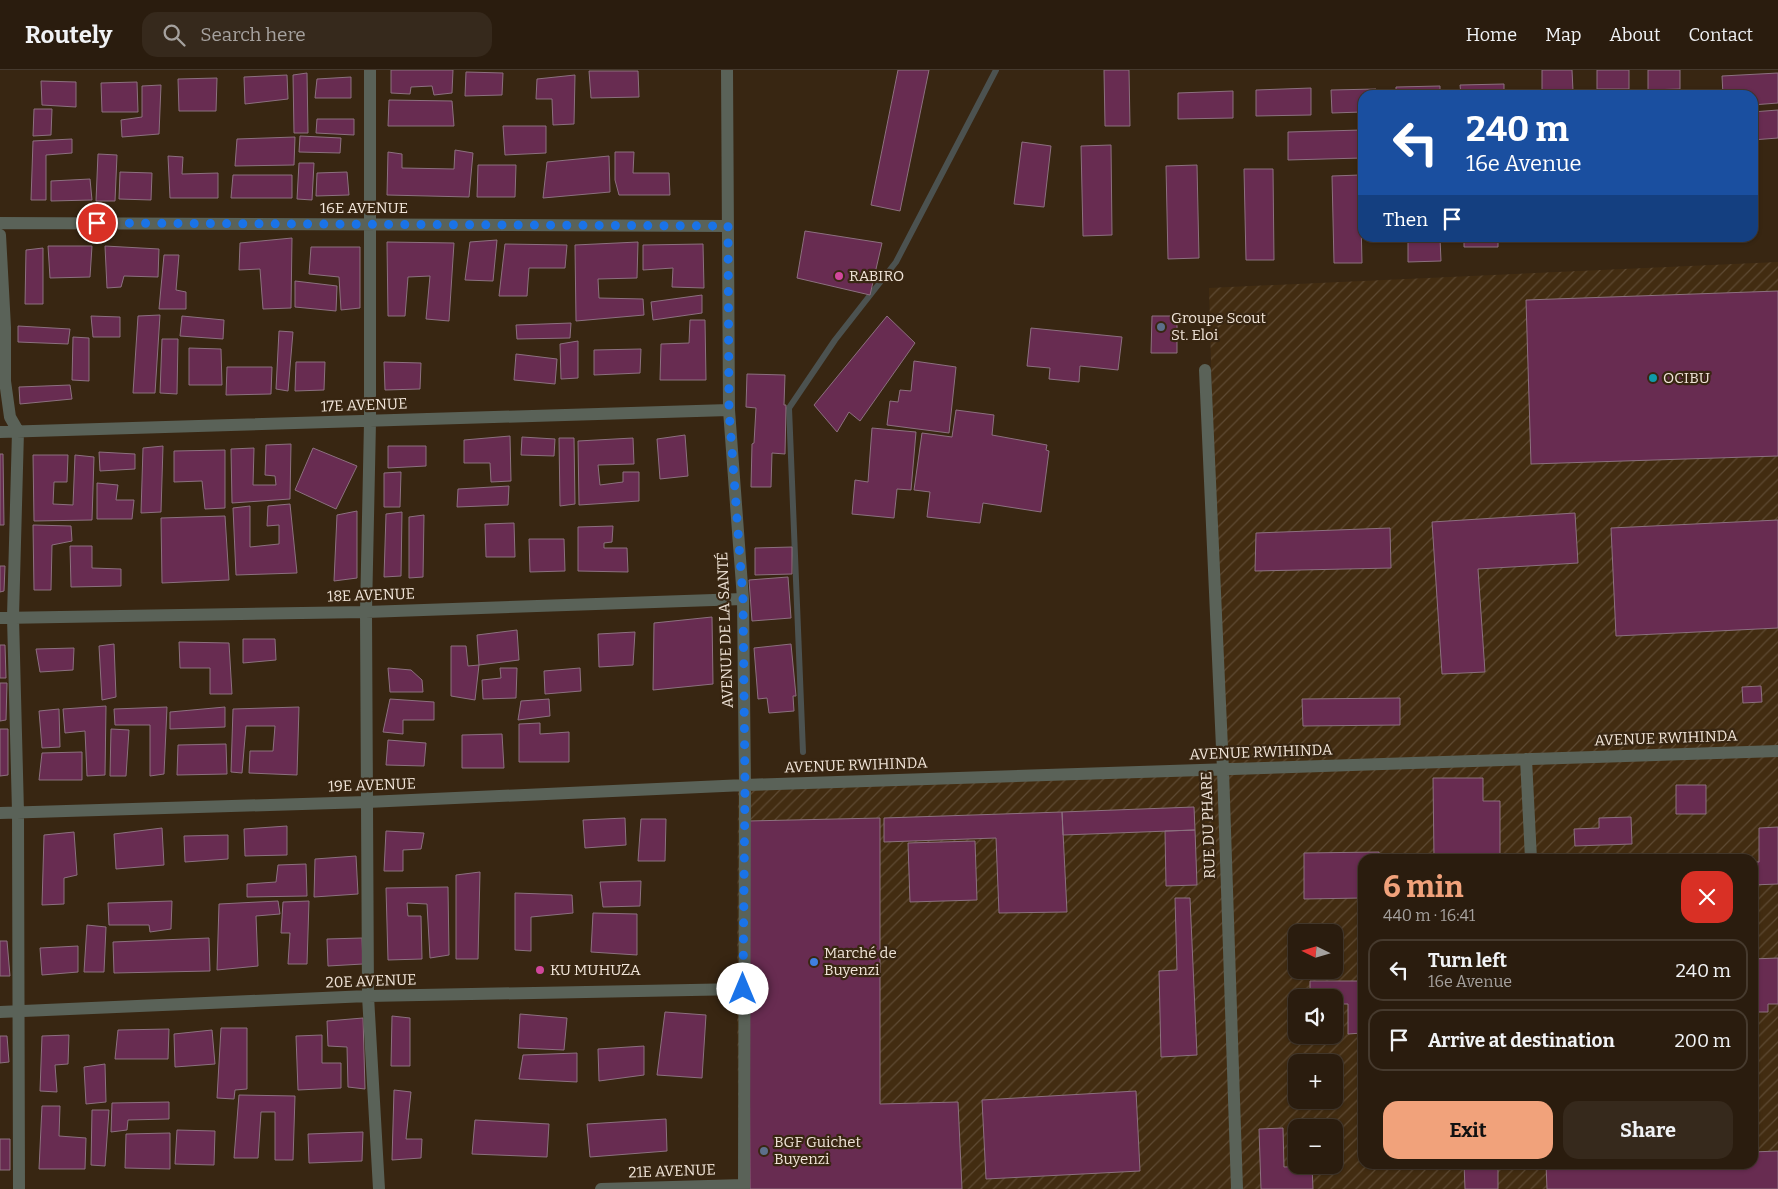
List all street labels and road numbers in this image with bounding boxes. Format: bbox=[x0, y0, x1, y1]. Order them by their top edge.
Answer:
street label: 16E AVENUE bbox=[320, 199, 408, 217]
street label: 17E AVENUE bbox=[320, 394, 408, 416]
street label: AVENUE DE LA SANTÉ bbox=[713, 551, 737, 709]
street label: 18E AVENUE bbox=[327, 584, 415, 606]
street label: AVENUE RWIHINDA bbox=[1594, 726, 1738, 749]
street label: AVENUE RWIHINDA bbox=[1189, 740, 1333, 763]
street label: AVENUE RWIHINDA bbox=[784, 753, 928, 776]
street label: RUE DU PHARE bbox=[1197, 771, 1219, 879]
street label: 19E AVENUE bbox=[328, 774, 416, 796]
street label: 20E AVENUE bbox=[325, 970, 417, 992]
street label: 21E AVENUE bbox=[628, 1160, 716, 1182]

